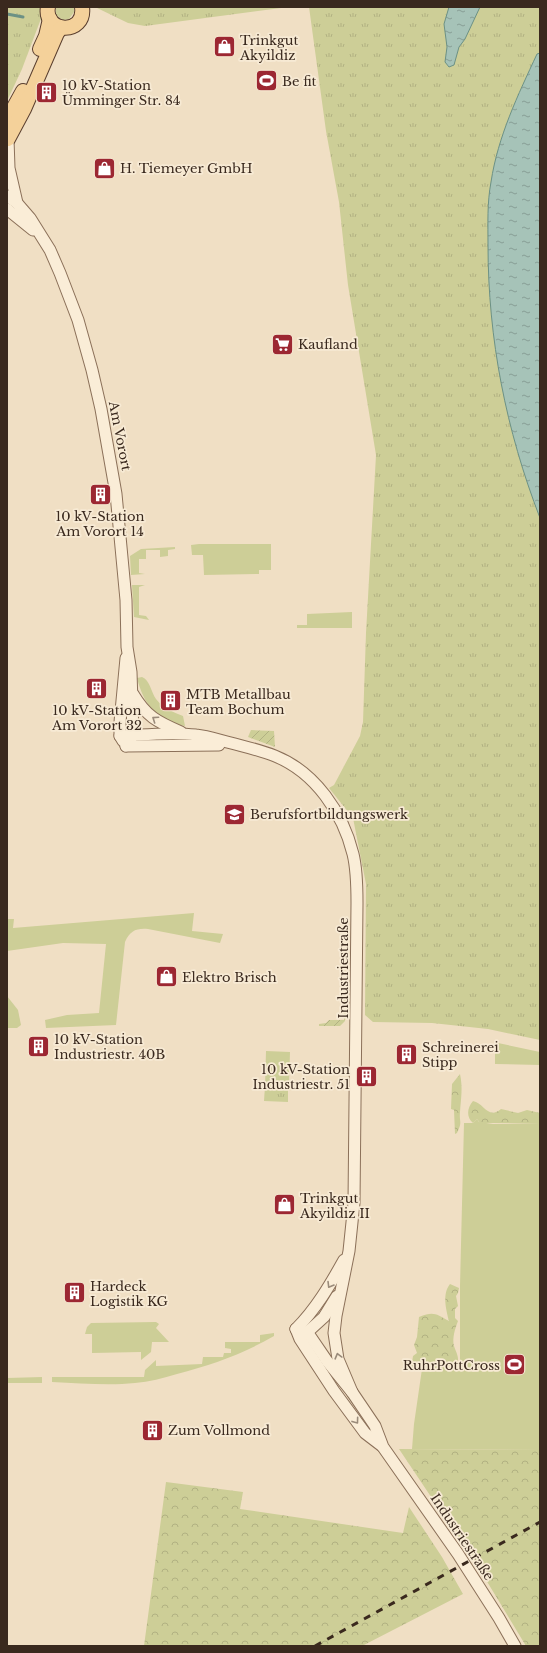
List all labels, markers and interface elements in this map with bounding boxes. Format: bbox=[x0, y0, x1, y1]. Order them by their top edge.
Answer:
place label: Trinkgut Akyildiz bbox=[239, 32, 299, 64]
shop icon: Trinkgut Akyildiz bbox=[211, 34, 237, 60]
sports icon: Be fit bbox=[254, 68, 280, 94]
place label: Be fit bbox=[282, 73, 317, 90]
place label: 10 kV-Station Ümminger Str. 84 bbox=[62, 77, 180, 109]
building icon: 10 kV-Station Ümminger Str. 84 bbox=[33, 79, 59, 105]
shop icon: H. Tiemeyer GmbH bbox=[91, 155, 117, 181]
place label: H. Tiemeyer GmbH bbox=[120, 160, 252, 177]
supermarket icon: Kaufland bbox=[270, 331, 296, 357]
place label: Kaufland bbox=[298, 336, 358, 353]
street label: Am Vorort bbox=[105, 399, 135, 472]
building icon: 10 kV-Station Am Vorort 14 bbox=[87, 481, 113, 507]
place label: 10 kV-Station Am Vorort 14 bbox=[55, 508, 145, 540]
building icon: 10 kV-Station Am Vorort 32 bbox=[84, 675, 110, 701]
place label: MTB Metallbau Team Bochum bbox=[186, 686, 291, 718]
building icon: MTB Metallbau Team Bochum bbox=[158, 688, 184, 714]
place label: 10 kV-Station Am Vorort 32 bbox=[51, 702, 142, 734]
one-way arrow bbox=[152, 717, 159, 724]
school or university icon: Berufsfortbildungswerk bbox=[221, 801, 247, 827]
place label: Berufsfortbildungswerk bbox=[250, 806, 408, 823]
street label: Industriestraße bbox=[335, 917, 352, 1019]
shop icon: Elektro Brisch bbox=[154, 964, 180, 990]
place label: Elektro Brisch bbox=[182, 969, 277, 986]
place label: 10 kV-Station Industriestr. 40B bbox=[54, 1031, 165, 1063]
building icon: 10 kV-Station Industriestr. 40B bbox=[26, 1033, 52, 1059]
place label: Schreinerei Stipp bbox=[422, 1039, 499, 1071]
building icon: Schreinerei Stipp bbox=[394, 1041, 420, 1067]
place label: 10 kV-Station Industriestr. 51 bbox=[252, 1061, 350, 1093]
building icon: 10 kV-Station Industriestr. 51 bbox=[353, 1063, 379, 1089]
place label: Trinkgut Akyildiz II bbox=[299, 1190, 370, 1222]
shop icon: Trinkgut Akyildiz II bbox=[271, 1192, 297, 1218]
place label: Hardeck Logistik KG bbox=[90, 1278, 168, 1310]
building icon: Hardeck Logistik KG bbox=[61, 1280, 87, 1306]
one-way arrow bbox=[328, 1281, 335, 1288]
sports icon: RuhrPottCross bbox=[502, 1352, 528, 1378]
one-way arrow bbox=[334, 1353, 343, 1360]
place label: RuhrPottCross bbox=[403, 1357, 500, 1374]
one-way arrow bbox=[352, 1416, 359, 1423]
building icon: Zum Vollmond bbox=[139, 1417, 165, 1443]
place label: Zum Vollmond bbox=[168, 1422, 270, 1439]
street label: Industriestraße bbox=[427, 1490, 497, 1584]

